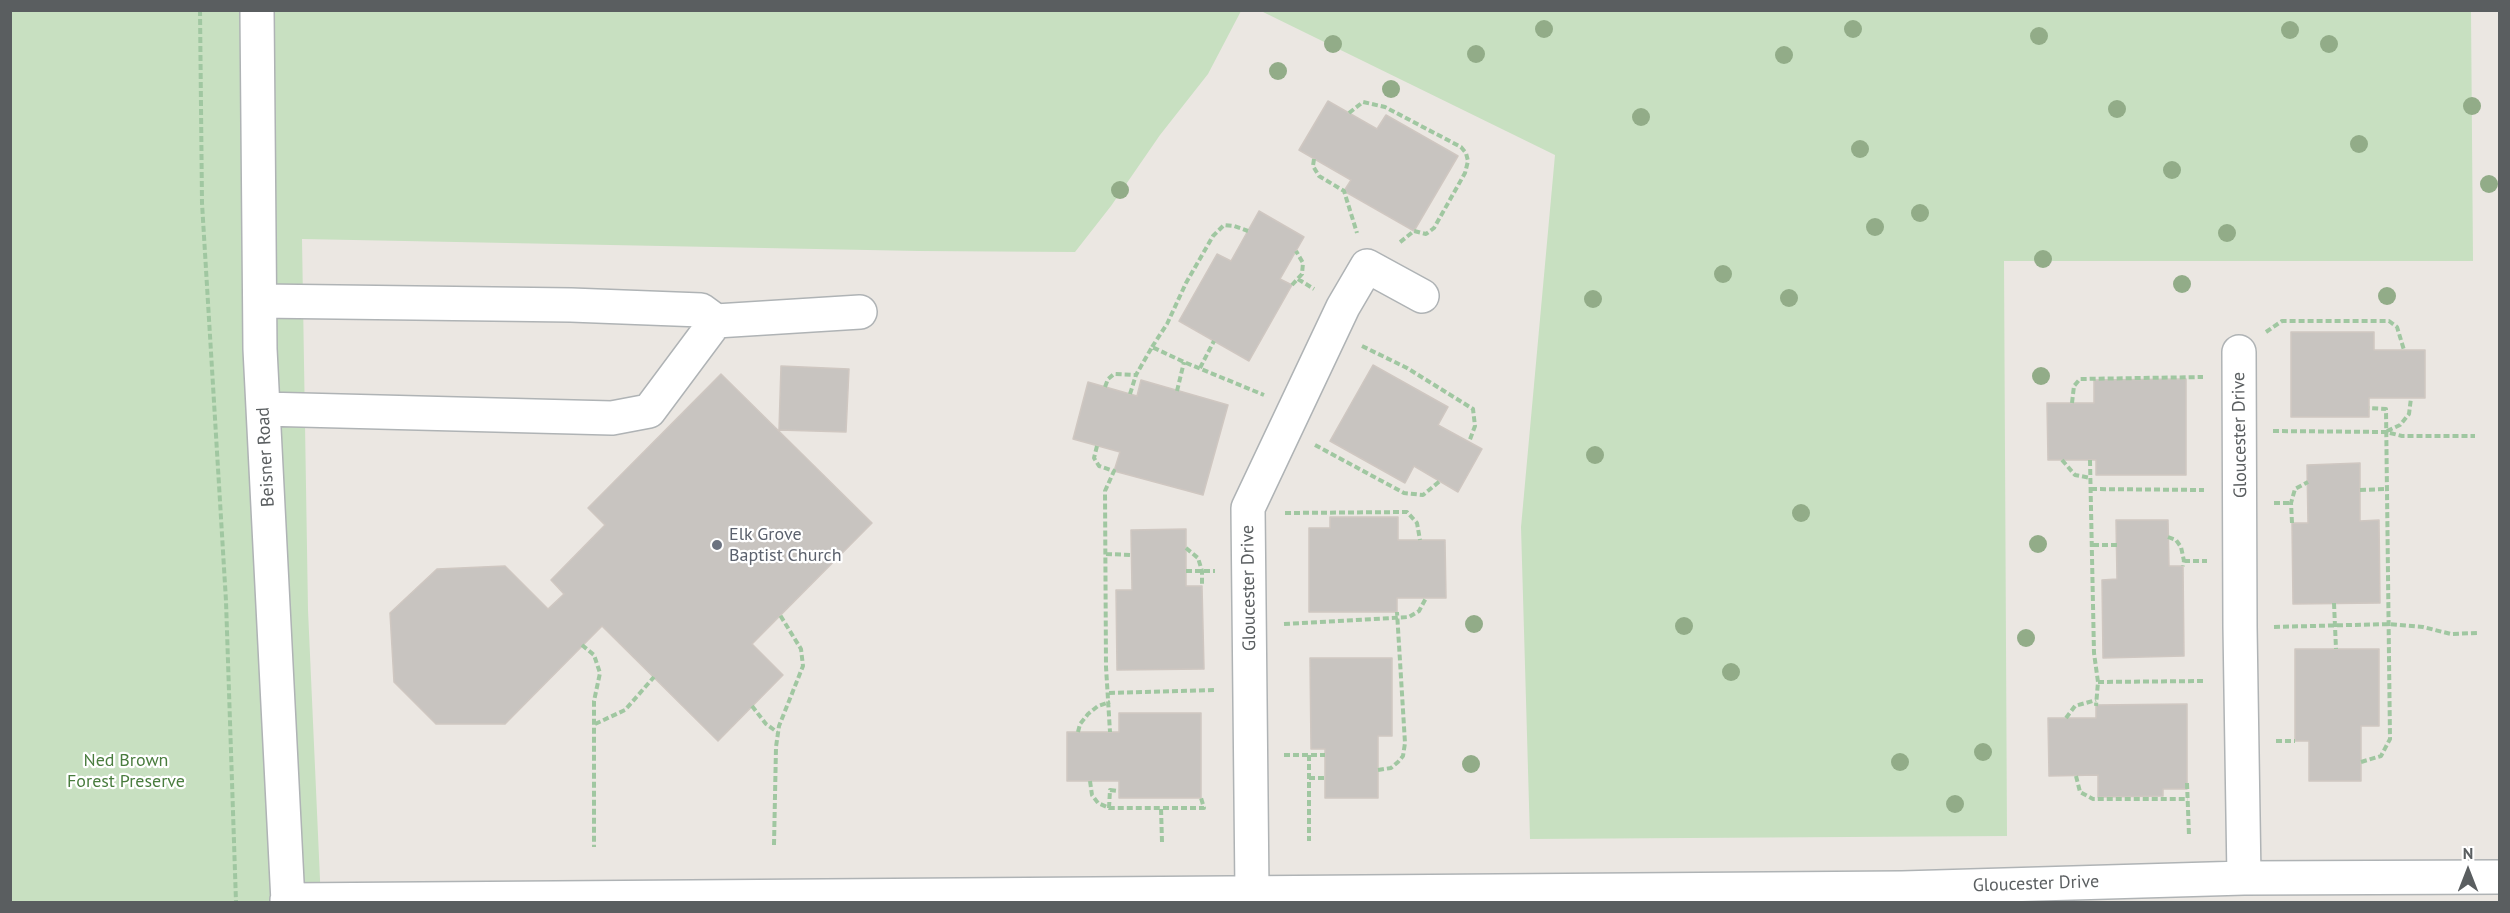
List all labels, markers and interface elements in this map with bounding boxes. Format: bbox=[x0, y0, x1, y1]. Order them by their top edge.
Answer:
street label: Gloucester Drive bbox=[2228, 372, 2252, 498]
street label: Beisner Road bbox=[253, 406, 279, 508]
place label: Elk Grove Baptist Church bbox=[729, 524, 841, 566]
street label: Gloucester Drive bbox=[1237, 525, 1261, 651]
marker: Elk Grove Baptist Church bbox=[710, 538, 724, 552]
park label: Ned Brown Forest Preserve bbox=[67, 750, 185, 792]
north arrow bbox=[2438, 841, 2498, 901]
text: N bbox=[2463, 843, 2473, 863]
street label: Gloucester Drive bbox=[1972, 871, 2100, 897]

